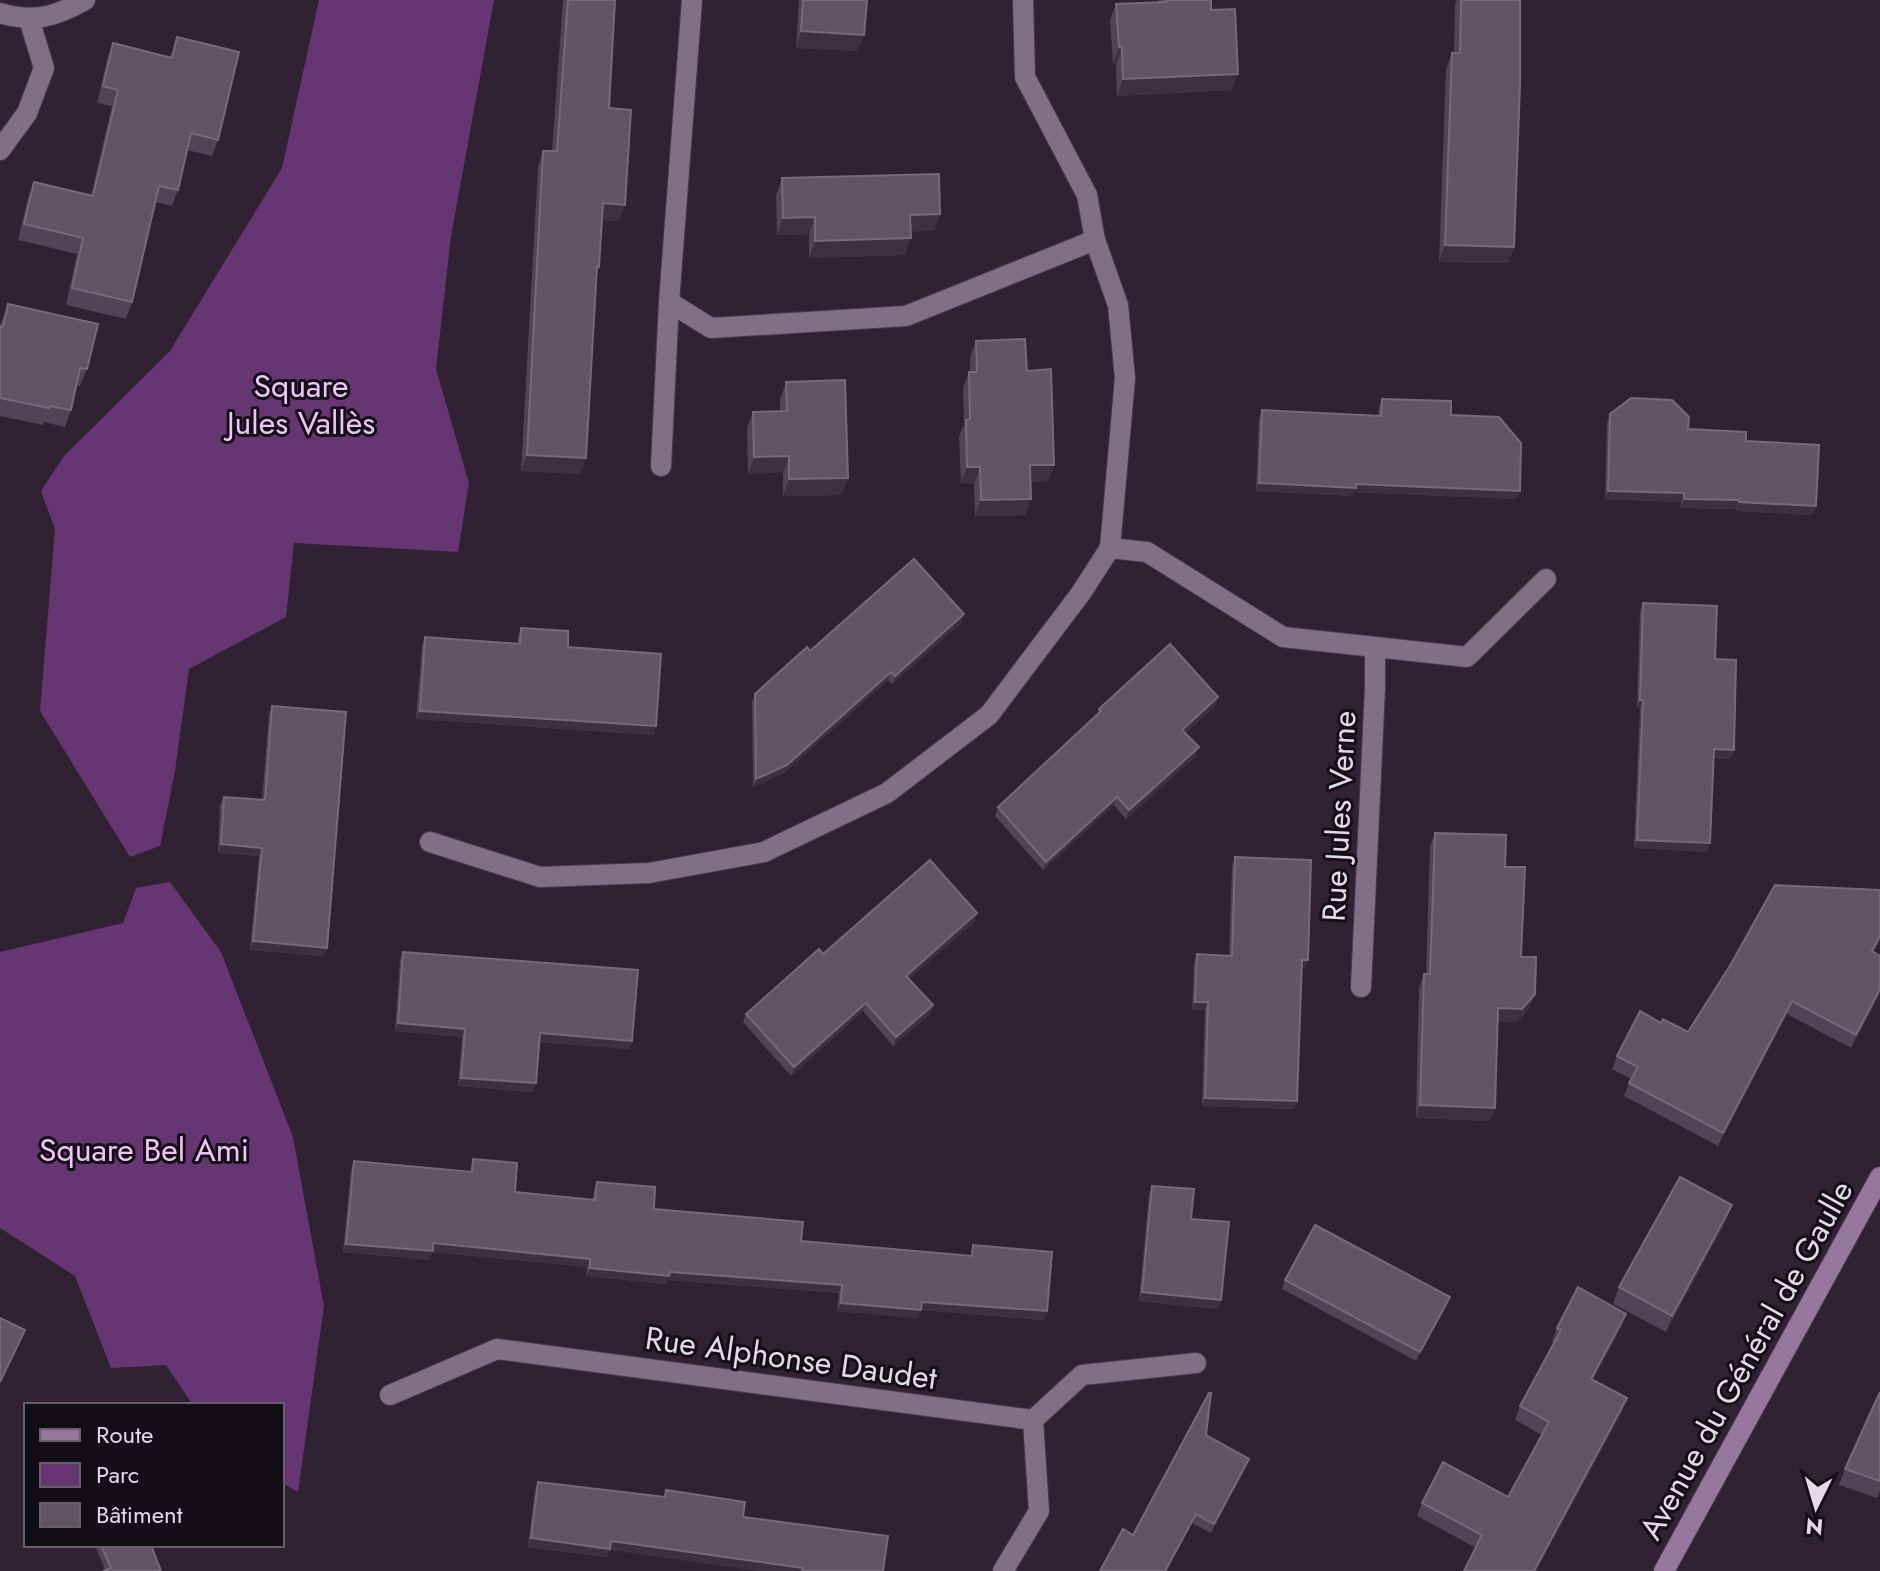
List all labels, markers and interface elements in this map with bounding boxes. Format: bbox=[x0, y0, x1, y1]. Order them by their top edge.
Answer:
park label: Square Jules Vallès bbox=[223, 363, 375, 446]
street label: Rue Jules Verne bbox=[1311, 709, 1367, 923]
park label: Square Bel Ami bbox=[39, 1127, 249, 1173]
street label: Avenue du Général de Gaulle bbox=[1628, 1172, 1864, 1548]
street label: Rue Alphonse Daudet bbox=[642, 1315, 940, 1401]
legend bbox=[24, 1403, 284, 1547]
text: Route bbox=[96, 1417, 153, 1452]
text: Parc bbox=[96, 1457, 139, 1492]
north arrow bbox=[1776, 1467, 1856, 1547]
text: Bâtiment bbox=[96, 1497, 183, 1532]
text: N bbox=[1804, 1510, 1824, 1544]

